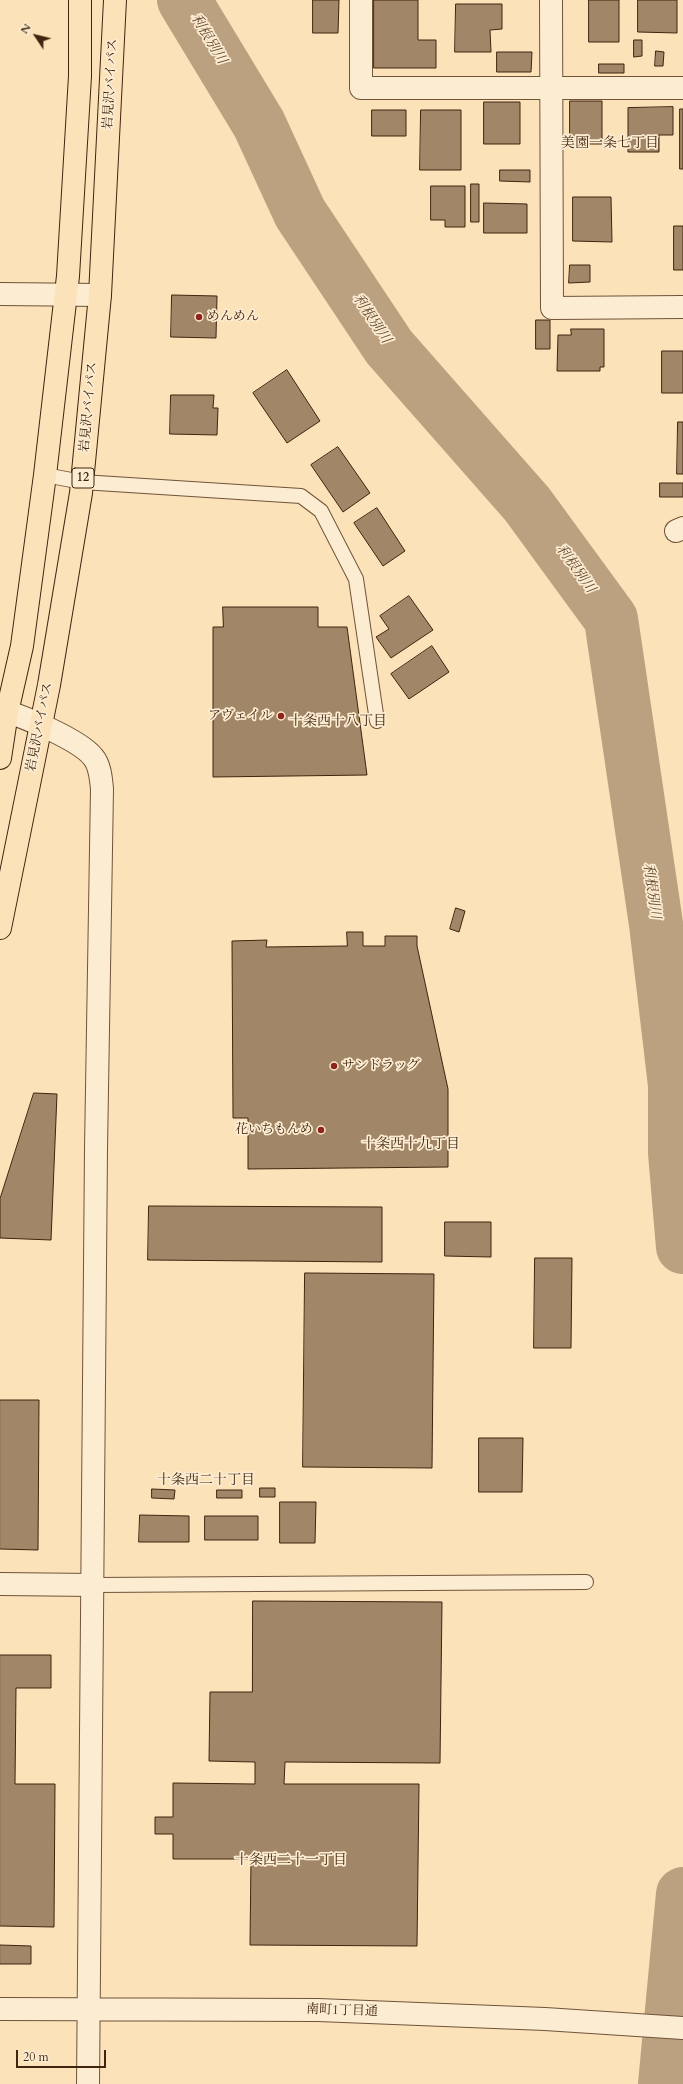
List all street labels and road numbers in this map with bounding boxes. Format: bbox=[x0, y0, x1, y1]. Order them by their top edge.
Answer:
street label: 岩見沢バイパス bbox=[101, 38, 121, 130]
street label: 岩見沢バイパス bbox=[77, 361, 101, 453]
road number: 12 bbox=[72, 468, 94, 488]
street label: 岩見沢バイパス bbox=[24, 681, 56, 773]
street label: 南町1丁目通 bbox=[306, 2002, 378, 2020]

